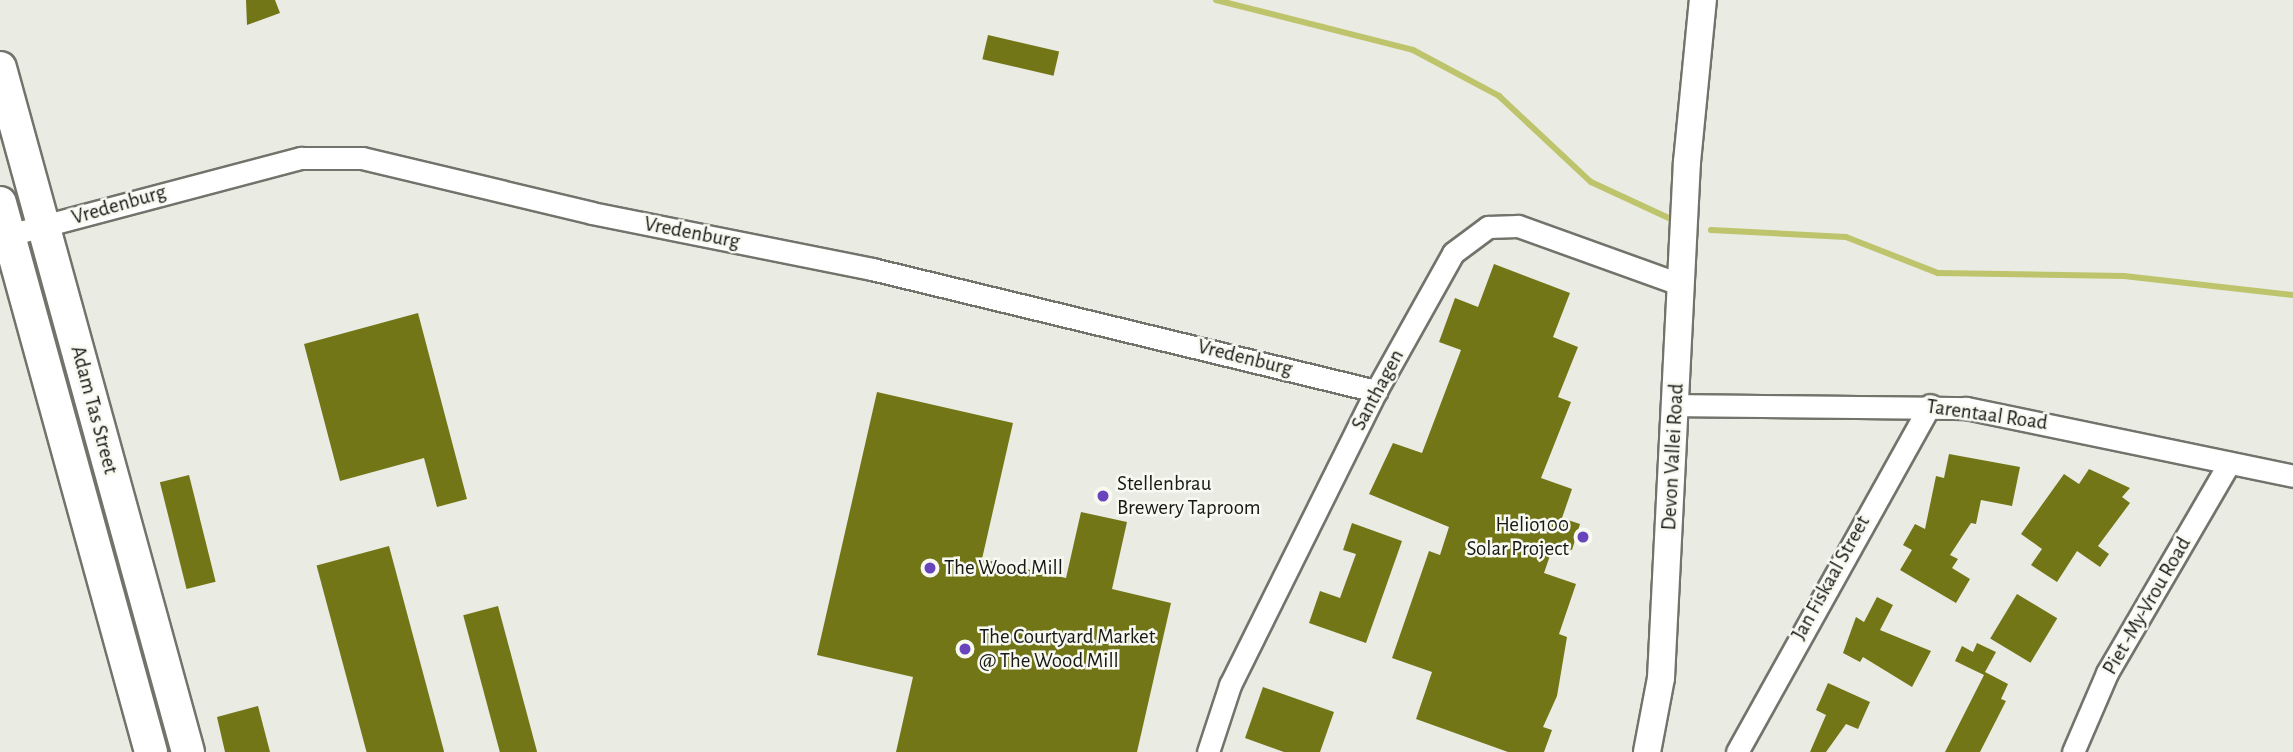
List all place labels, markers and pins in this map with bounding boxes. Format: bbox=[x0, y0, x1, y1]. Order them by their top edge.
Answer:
place label: Stellenbrau Brewery Taproom bbox=[1117, 471, 1261, 521]
marker: Stellenbrau Brewery Taproom bbox=[1095, 488, 1111, 504]
place label: Helio100 Solar Project bbox=[1467, 512, 1569, 562]
marker: Helio100 Solar Project bbox=[1575, 529, 1591, 545]
place label: The Wood Mill bbox=[944, 555, 1063, 581]
marker: The Wood Mill bbox=[922, 560, 938, 576]
place label: The Courtyard Market @ The Wood Mill bbox=[979, 624, 1155, 674]
marker: The Courtyard Market @ The Wood Mill bbox=[957, 641, 973, 657]

